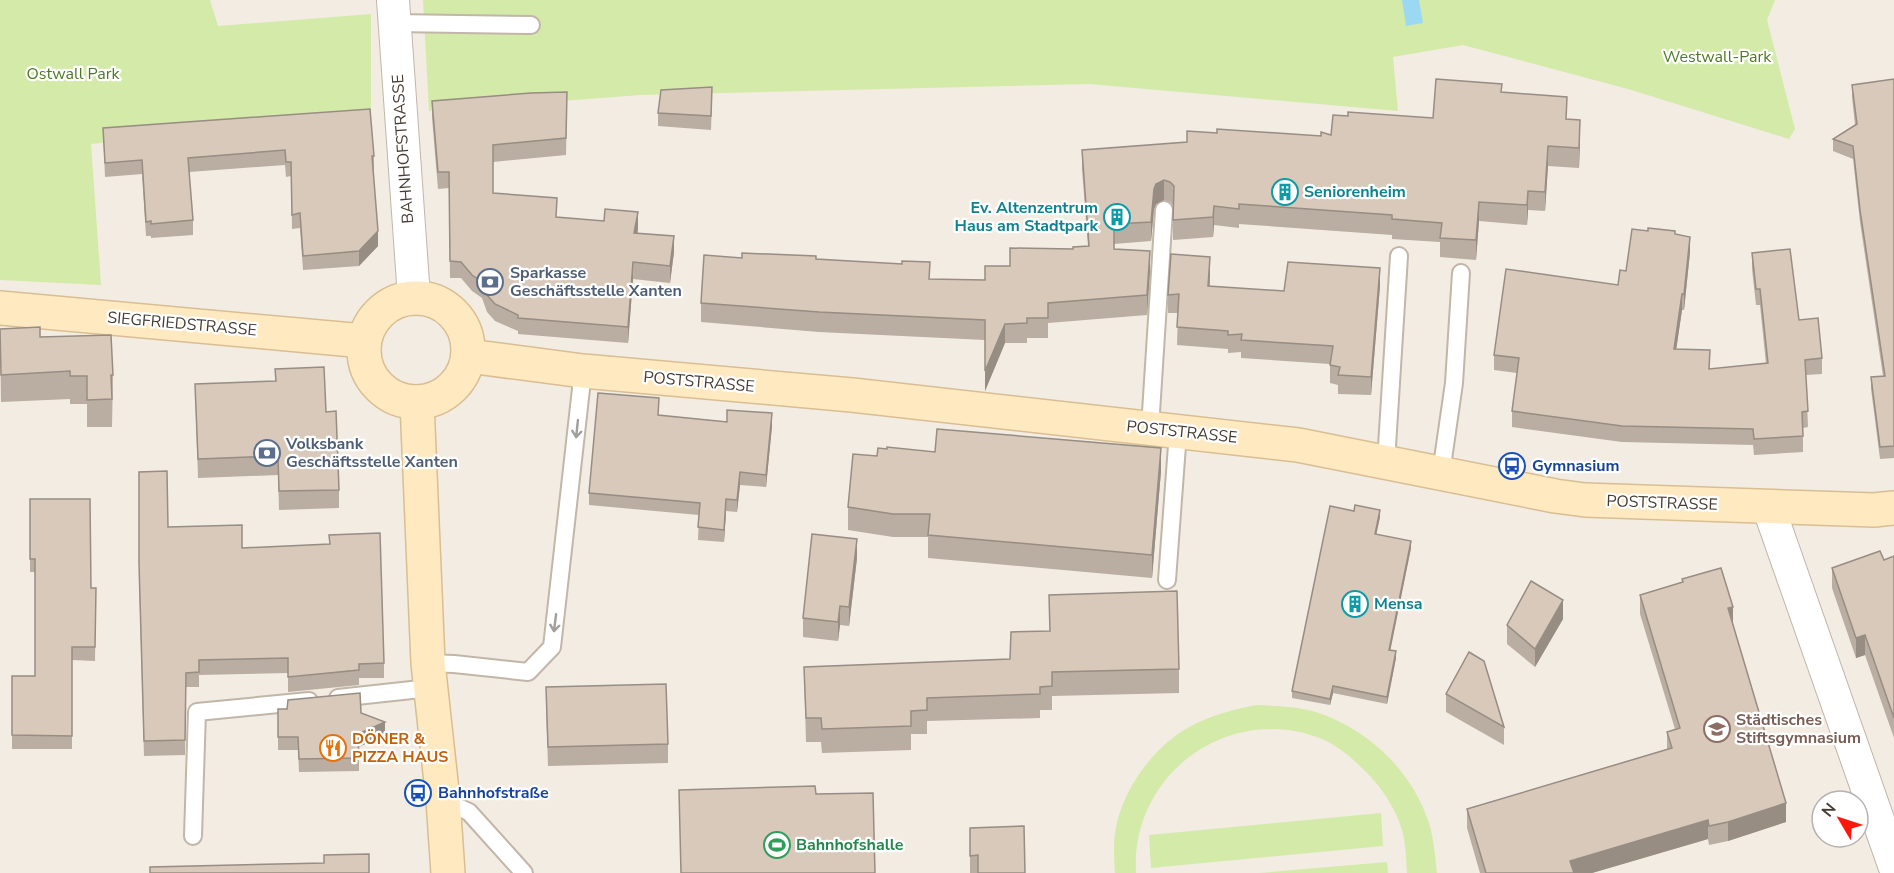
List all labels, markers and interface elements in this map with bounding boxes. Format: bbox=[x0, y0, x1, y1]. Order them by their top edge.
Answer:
park label: Westwall-Park bbox=[1663, 46, 1772, 68]
park label: Ostwall Park bbox=[27, 63, 120, 85]
street label: BAHNHOFSTRASSE bbox=[387, 74, 419, 224]
building icon: Seniorenheim bbox=[1270, 177, 1300, 207]
place label: Seniorenheim bbox=[1304, 181, 1406, 203]
place label: Ev. Altenzentrum Haus am Stadtpark bbox=[955, 197, 1098, 237]
building icon: Ev. Altenzentrum Haus am Stadtpark bbox=[1102, 202, 1132, 232]
place label: Sparkasse Geschäftsstelle Xanten bbox=[510, 262, 682, 302]
bank icon: Sparkasse Geschäftsstelle Xanten bbox=[475, 267, 505, 297]
street label: SIEGFRIEDSTRASSE bbox=[106, 307, 258, 341]
street label: POSTSTRASSE bbox=[643, 366, 755, 398]
street label: POSTSTRASSE bbox=[1125, 415, 1239, 449]
one-way arrow bbox=[571, 419, 582, 439]
place label: Volksbank Geschäftsstelle Xanten bbox=[285, 433, 458, 473]
bank icon: Volksbank Geschäftsstelle Xanten bbox=[252, 438, 282, 468]
bus stop icon: Gymnasium bbox=[1497, 451, 1527, 481]
place label: Gymnasium bbox=[1532, 455, 1620, 477]
street label: POSTSTRASSE bbox=[1606, 490, 1718, 516]
building icon: Mensa bbox=[1340, 589, 1370, 619]
place label: Mensa bbox=[1374, 593, 1422, 615]
one-way arrow bbox=[549, 613, 560, 633]
place label: Städtisches Stiftsgymnasium bbox=[1736, 709, 1861, 749]
school or university icon: Städtisches Stiftsgymnasium bbox=[1702, 714, 1732, 744]
place label: DÖNER & PIZZA HAUS bbox=[352, 728, 448, 768]
restaurant icon: DÖNER & PIZZA HAUS bbox=[318, 733, 348, 763]
bus stop icon: Bahnhofstraße bbox=[403, 778, 433, 808]
place label: Bahnhofstraße bbox=[438, 782, 549, 804]
north arrow bbox=[1810, 789, 1870, 849]
text: N bbox=[1817, 799, 1841, 822]
sports icon: Bahnhofshalle bbox=[762, 830, 792, 860]
place label: Bahnhofshalle bbox=[796, 834, 904, 856]

